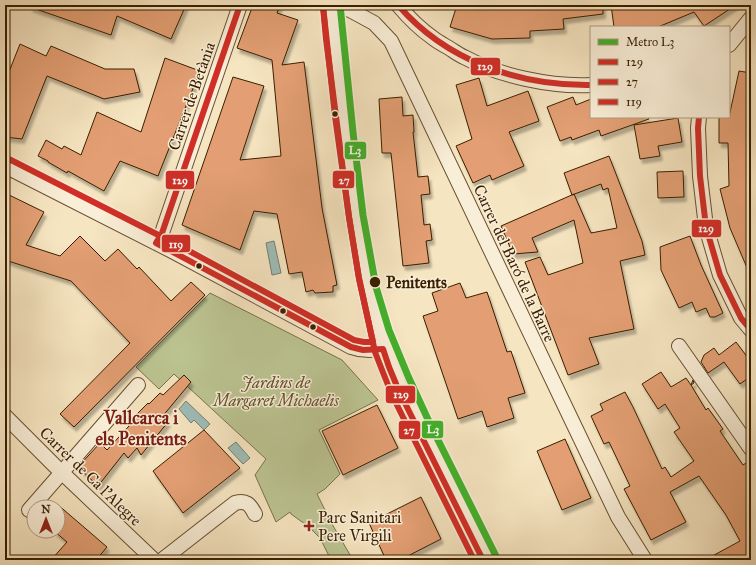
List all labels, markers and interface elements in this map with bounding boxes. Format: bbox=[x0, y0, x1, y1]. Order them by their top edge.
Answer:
legend bbox=[590, 26, 730, 118]
text: Metro L3 bbox=[626, 35, 675, 49]
street label: Carrer de Betània bbox=[164, 39, 219, 153]
text: 129 bbox=[626, 55, 643, 69]
line badge: 129 bbox=[470, 57, 501, 76]
text: 129 bbox=[477, 60, 493, 74]
text: 27 bbox=[626, 75, 638, 89]
text: 119 bbox=[626, 95, 642, 109]
unlabelled marker bbox=[330, 109, 340, 119]
line badge: L3 bbox=[344, 141, 367, 160]
text: L3 bbox=[349, 144, 361, 158]
line badge: 129 bbox=[165, 170, 195, 190]
line badge: 27 bbox=[332, 170, 355, 189]
text: 129 bbox=[172, 174, 188, 188]
text: 27 bbox=[339, 174, 350, 187]
street label: Carrer del Baró de la Barre bbox=[470, 181, 560, 345]
line badge: 129 bbox=[691, 219, 722, 238]
text: 129 bbox=[698, 222, 714, 236]
line badge: 119 bbox=[161, 234, 191, 253]
text: 119 bbox=[169, 238, 183, 252]
unlabelled marker bbox=[194, 261, 204, 271]
place label: Penitents bbox=[386, 273, 447, 292]
marker: Penitents bbox=[368, 275, 382, 289]
unlabelled marker bbox=[278, 306, 288, 316]
unlabelled marker bbox=[308, 322, 318, 332]
park label: Jardins de Margaret Michaelis bbox=[211, 373, 339, 410]
line badge: 129 bbox=[385, 385, 416, 404]
text: 129 bbox=[393, 388, 409, 402]
district label: Vallcarca i els Penitents bbox=[95, 407, 187, 450]
line badge: 27 bbox=[398, 420, 421, 440]
line badge: L3 bbox=[421, 420, 444, 439]
street label: Carrer de Ca l'Alegre bbox=[35, 423, 146, 531]
text: L3 bbox=[427, 423, 439, 437]
text: 27 bbox=[404, 424, 415, 437]
north arrow bbox=[26, 499, 66, 539]
text: N bbox=[41, 503, 51, 516]
place label: Parc Sanitari Pere Virgili bbox=[318, 508, 402, 546]
marker: Parc Sanitari Pere Virgili bbox=[303, 520, 315, 532]

